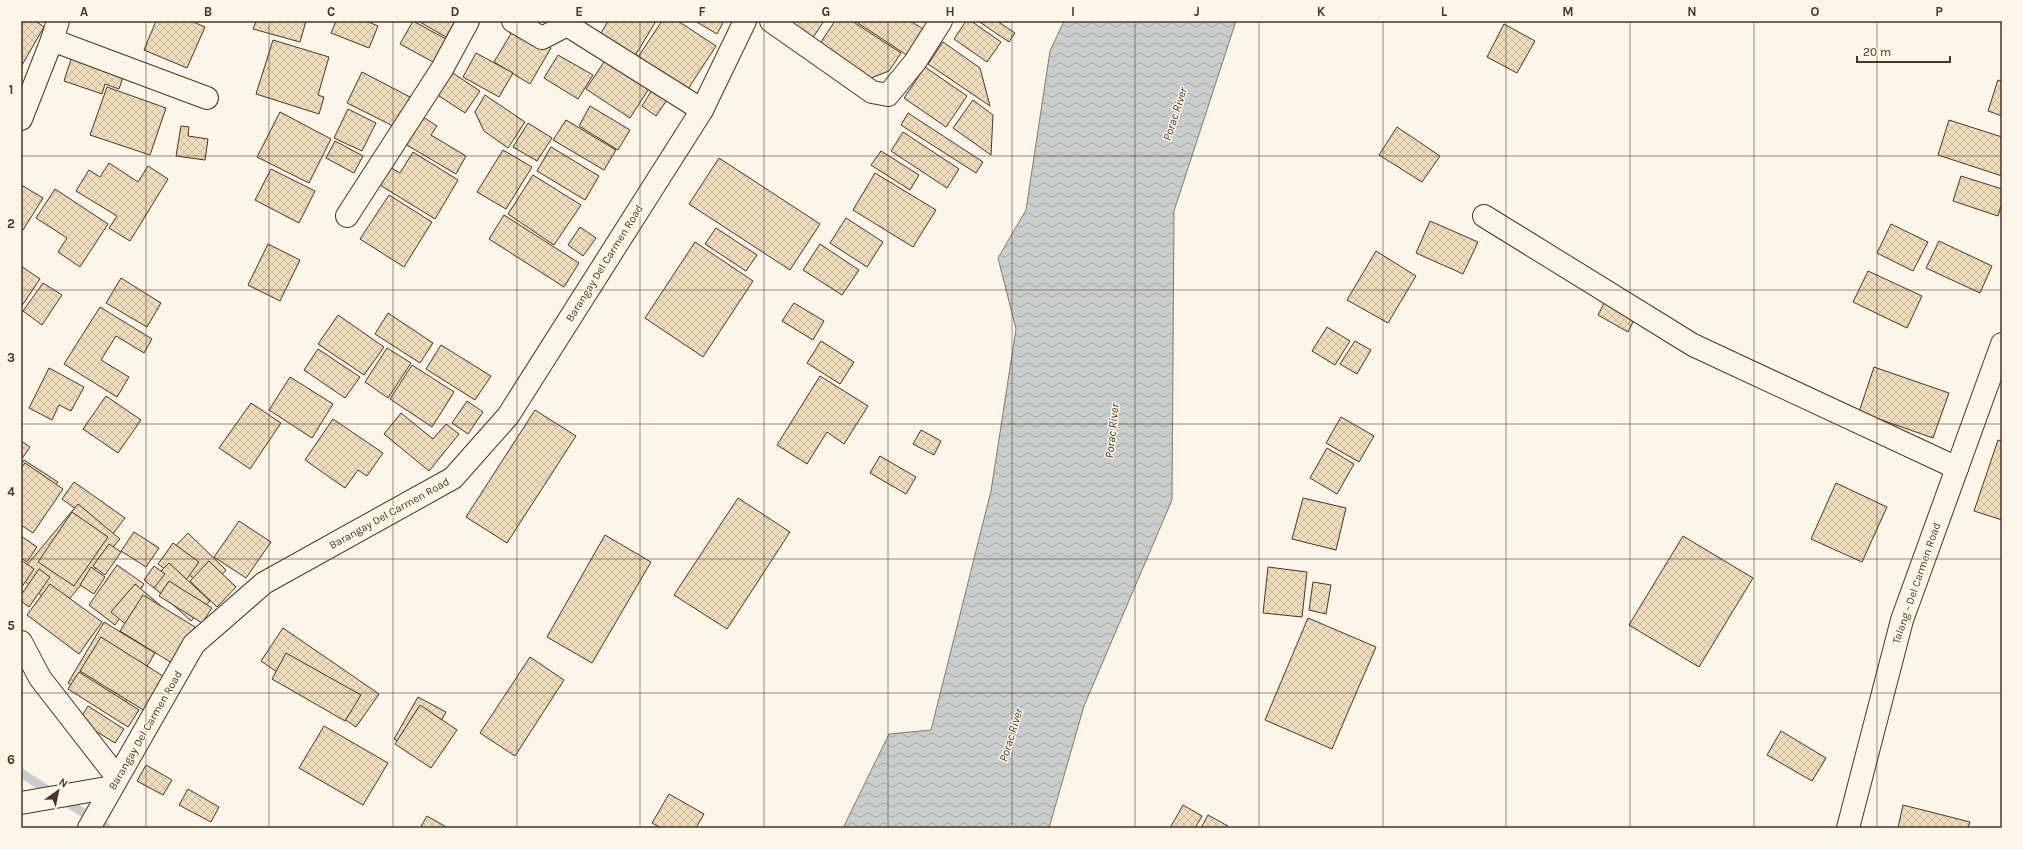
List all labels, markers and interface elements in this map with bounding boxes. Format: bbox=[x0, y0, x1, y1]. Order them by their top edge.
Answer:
text: A bbox=[80, 4, 88, 19]
text: B bbox=[204, 4, 212, 19]
text: C bbox=[327, 4, 335, 19]
text: D bbox=[451, 4, 460, 19]
text: E bbox=[575, 4, 583, 19]
text: F bbox=[698, 4, 706, 19]
text: G bbox=[822, 4, 830, 19]
text: H bbox=[945, 4, 955, 19]
text: I bbox=[1071, 4, 1075, 19]
text: J bbox=[1194, 4, 1200, 19]
text: K bbox=[1317, 4, 1326, 19]
text: L bbox=[1441, 4, 1448, 19]
text: M bbox=[1562, 4, 1574, 19]
text: N bbox=[1687, 4, 1697, 19]
text: O bbox=[1811, 4, 1820, 19]
text: P bbox=[1935, 4, 1943, 19]
scale bar bbox=[1857, 38, 1950, 64]
text: 20 m bbox=[1863, 45, 1891, 59]
text: 1 bbox=[9, 82, 13, 97]
water label: Porac River bbox=[1160, 85, 1190, 142]
street label: Barangay Del Carmen Road bbox=[563, 202, 646, 324]
text: 2 bbox=[7, 216, 15, 231]
text: 3 bbox=[7, 350, 15, 365]
water label: Porac River bbox=[1102, 402, 1122, 459]
street label: Barangay Del Carmen Road bbox=[327, 475, 452, 552]
text: 4 bbox=[7, 484, 15, 499]
street label: Talang - Del Carmen Road bbox=[1890, 521, 1943, 646]
text: 5 bbox=[7, 618, 15, 633]
street label: Barangay Del Carmen Road bbox=[106, 668, 185, 792]
water label: Porac River bbox=[996, 706, 1026, 763]
text: 6 bbox=[7, 752, 15, 767]
north arrow bbox=[38, 771, 78, 811]
text: N bbox=[56, 775, 70, 791]

